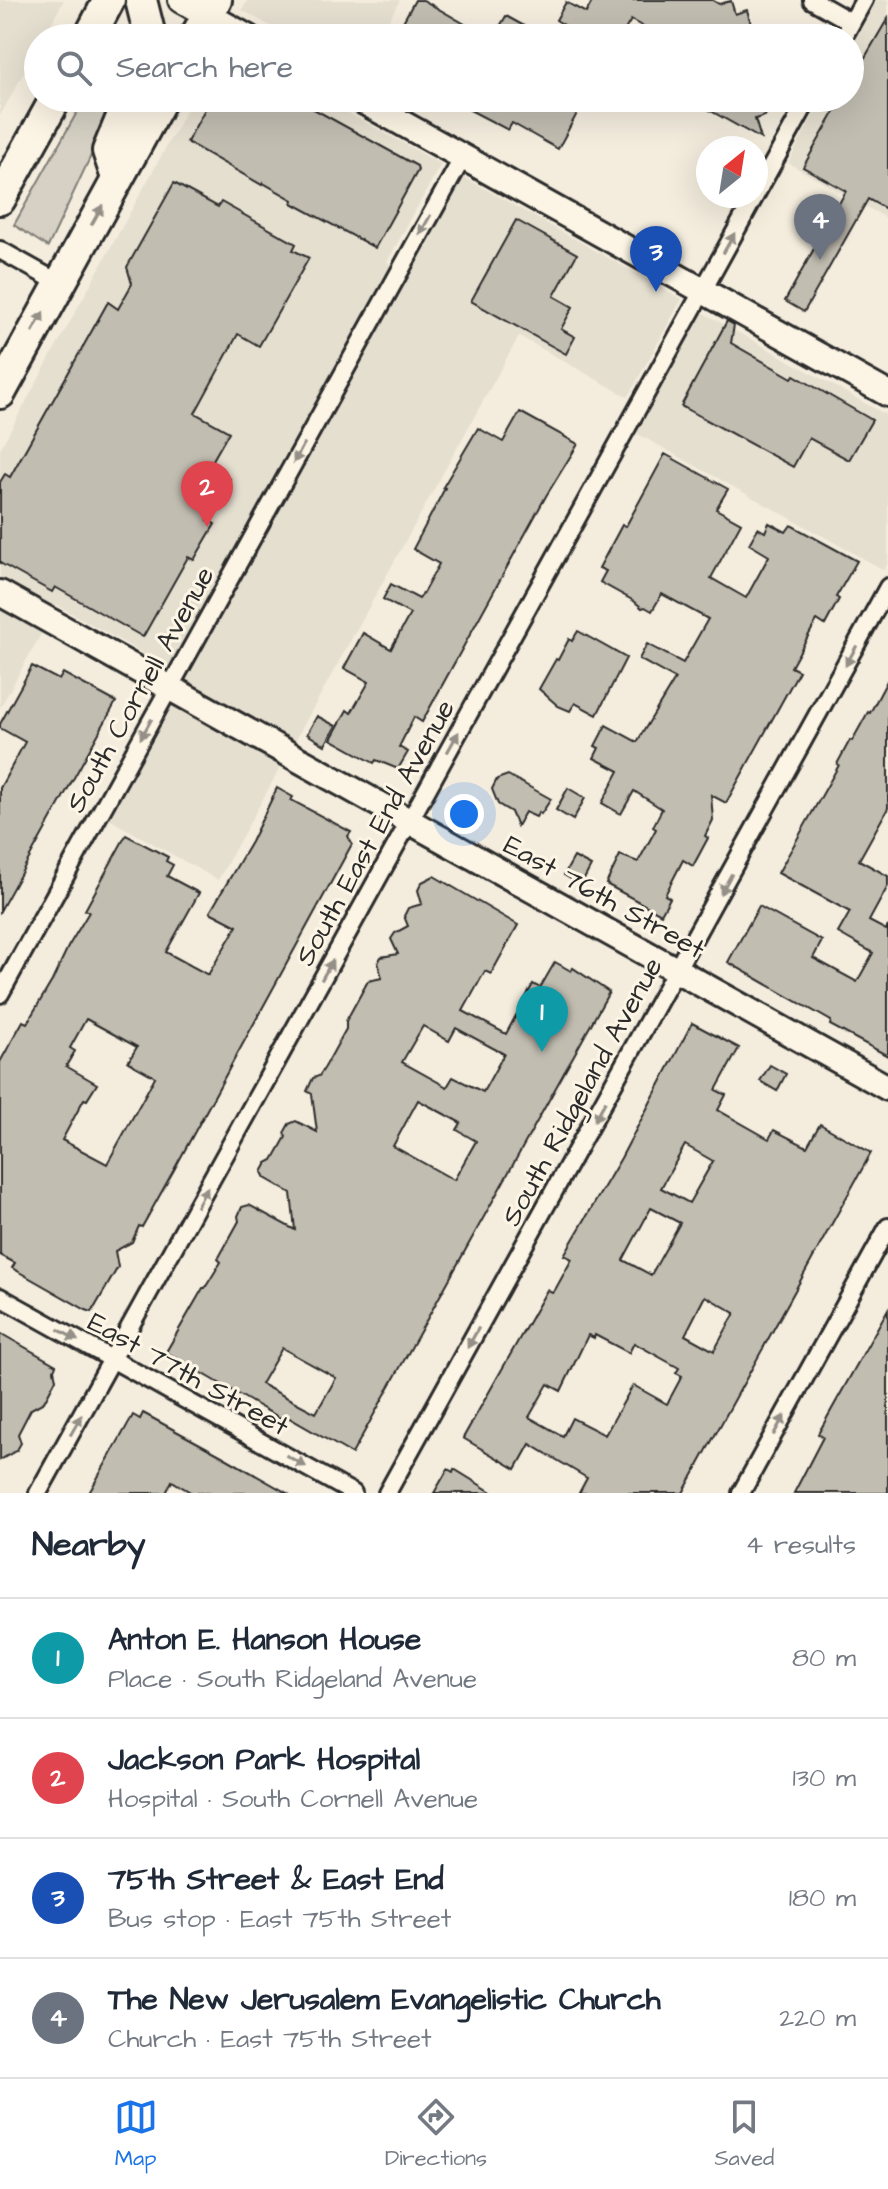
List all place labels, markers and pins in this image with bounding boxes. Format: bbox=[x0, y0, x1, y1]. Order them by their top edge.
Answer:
pin: 4 bbox=[794, 194, 846, 260]
pin: 3 bbox=[630, 226, 682, 292]
pin: 2 bbox=[181, 461, 233, 527]
pin: 1 bbox=[516, 986, 568, 1052]

